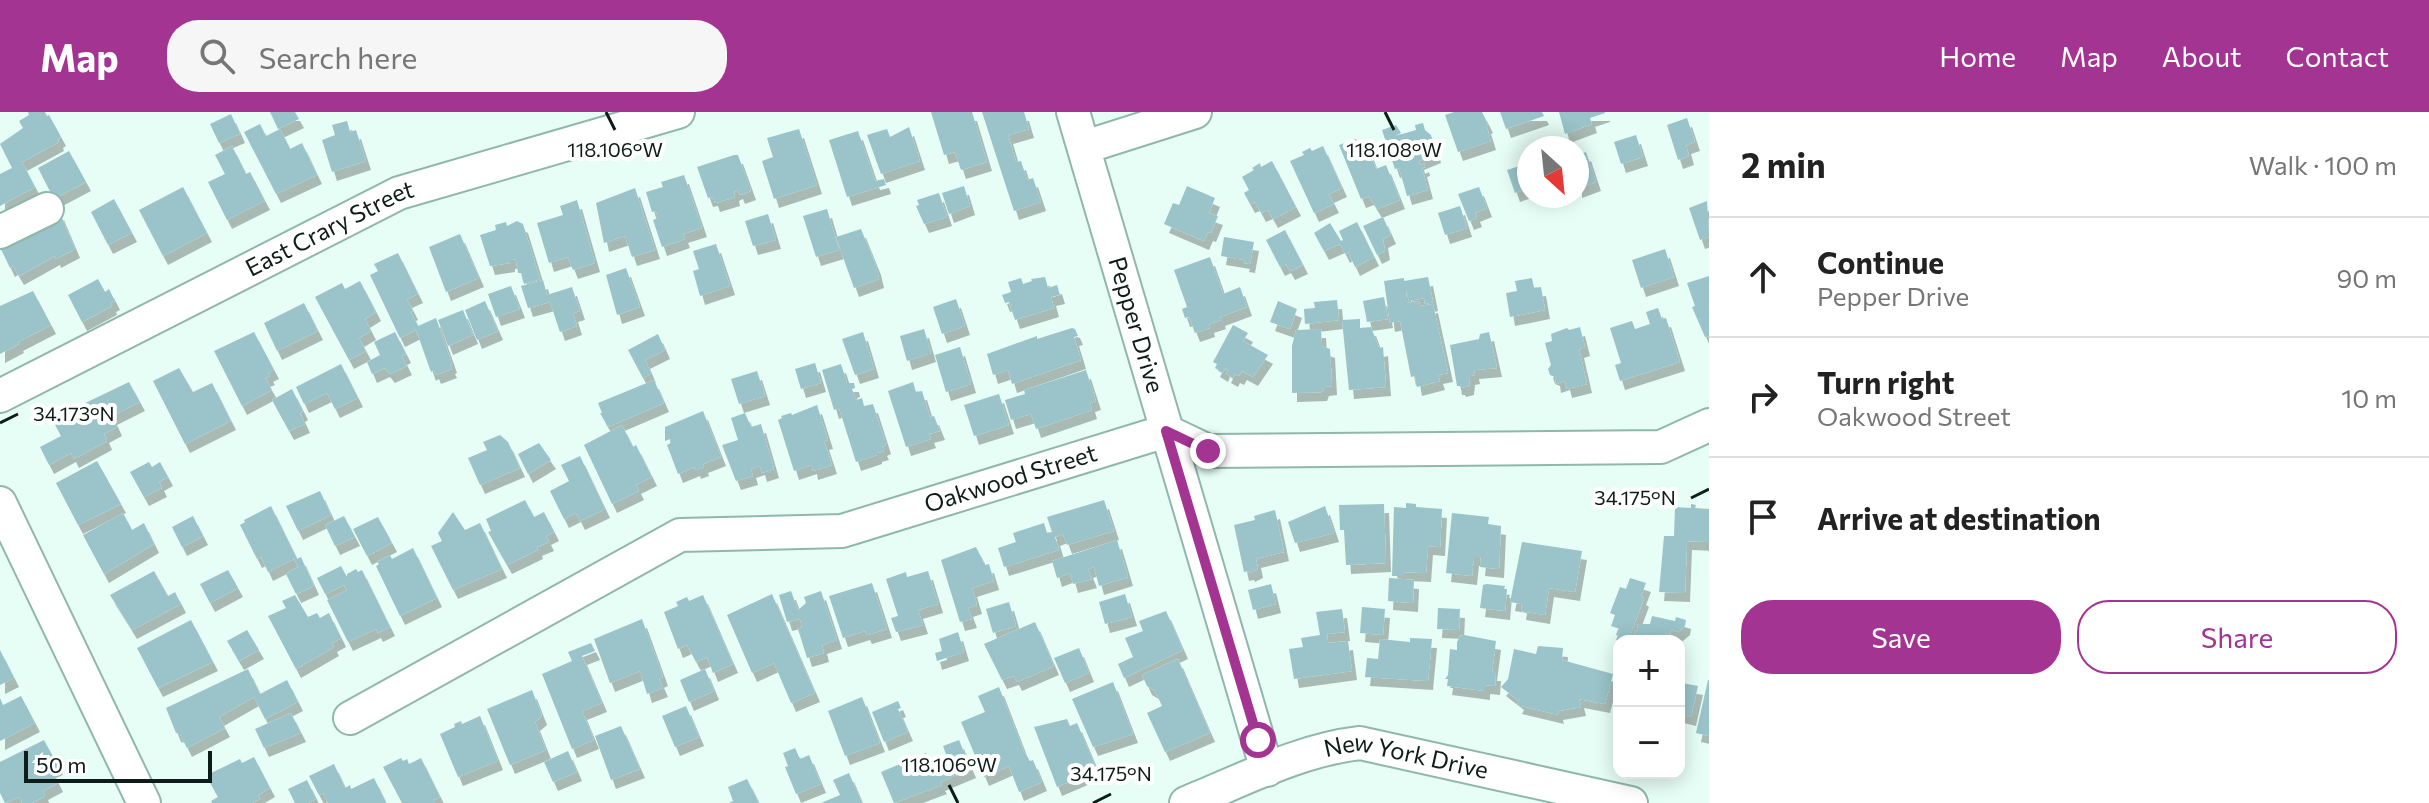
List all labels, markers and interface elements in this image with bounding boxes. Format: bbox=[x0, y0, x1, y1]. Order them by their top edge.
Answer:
search box bbox=[167, 20, 727, 92]
text: Map bbox=[40, 33, 119, 80]
icon: search bbox=[195, 34, 239, 78]
text: Search here bbox=[259, 38, 417, 75]
text: Home bbox=[1939, 39, 2016, 73]
text: Map bbox=[2060, 39, 2118, 73]
text: About bbox=[2162, 39, 2242, 73]
text: Contact bbox=[2286, 39, 2389, 73]
north arrow bbox=[1517, 136, 1589, 208]
text: 118.106°W bbox=[567, 137, 663, 161]
text: 118.108°W bbox=[1346, 137, 1442, 161]
text: 2 min bbox=[1741, 143, 1826, 185]
text: Walk · 100 m bbox=[2249, 149, 2397, 180]
street label: East Crary Street bbox=[240, 173, 417, 282]
text: Continue bbox=[1817, 243, 1944, 280]
street label: Pepper Drive bbox=[1103, 253, 1171, 396]
icon: ahead bbox=[1741, 255, 1785, 299]
text: 90 m bbox=[2337, 262, 2397, 293]
text: Pepper Drive bbox=[1817, 280, 1969, 311]
text: Turn right bbox=[1817, 363, 1954, 400]
icon: right bbox=[1741, 375, 1785, 419]
text: 10 m bbox=[2341, 382, 2397, 413]
text: Oakwood Street bbox=[1817, 400, 2011, 431]
text: 34.173°N bbox=[33, 401, 115, 425]
route end bbox=[1190, 433, 1226, 469]
street label: Oakwood Street bbox=[920, 437, 1100, 518]
text: 34.175°N bbox=[1594, 485, 1676, 509]
icon: arrive bbox=[1741, 495, 1785, 539]
text: Arrive at destination bbox=[1817, 499, 2101, 536]
button: Save bbox=[1741, 600, 2061, 674]
button: Share bbox=[2077, 600, 2397, 674]
map controls bbox=[1613, 635, 1685, 779]
button: + bbox=[1613, 635, 1685, 707]
button: − bbox=[1613, 707, 1685, 779]
route start bbox=[1240, 722, 1276, 758]
street label: New York Drive bbox=[1321, 726, 1491, 784]
scale bar bbox=[24, 747, 212, 783]
text: 50 m bbox=[36, 751, 86, 778]
text: 118.106°W bbox=[901, 752, 997, 776]
text: 34.175°N bbox=[1070, 761, 1152, 785]

